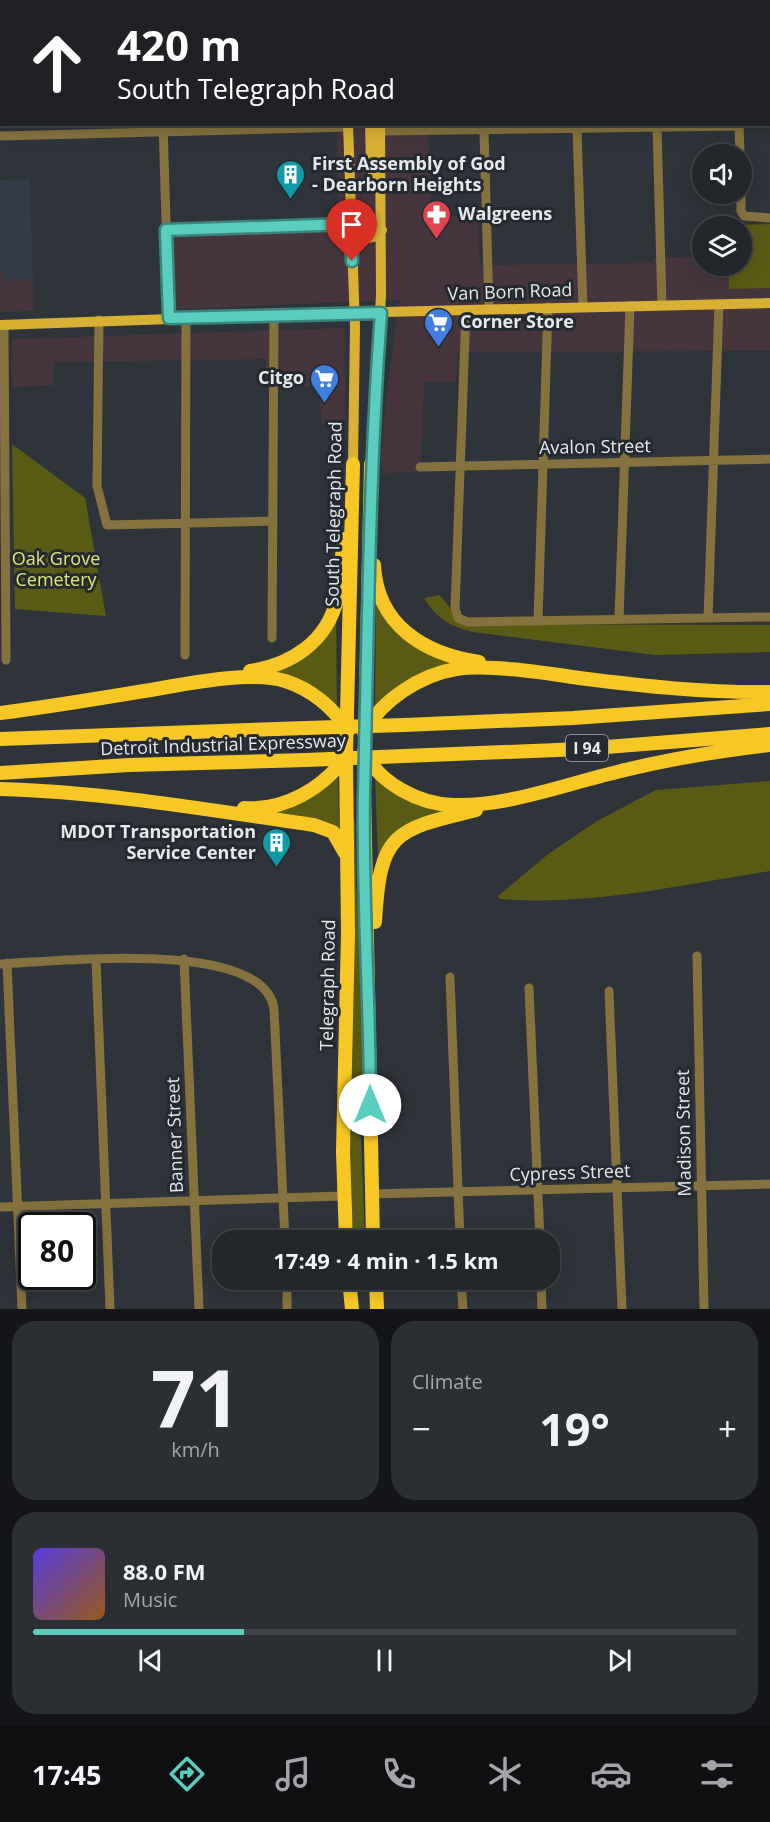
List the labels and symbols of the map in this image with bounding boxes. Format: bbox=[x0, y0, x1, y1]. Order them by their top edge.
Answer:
place label: First Assembly of God - Dearborn Heights bbox=[312, 151, 506, 196]
building icon: First Assembly of God - Dearborn Heights bbox=[275, 158, 307, 200]
pharmacy icon: Walgreens bbox=[421, 198, 453, 240]
pin bbox=[326, 199, 377, 261]
place label: Walgreens bbox=[458, 201, 552, 225]
street label: Van Born Road bbox=[447, 277, 573, 305]
supermarket icon: Corner Store bbox=[423, 306, 455, 348]
place label: Corner Store bbox=[460, 309, 574, 333]
supermarket icon: Citgo bbox=[309, 362, 341, 404]
place label: Citgo bbox=[258, 365, 304, 389]
street label: South Telegraph Road bbox=[319, 421, 347, 607]
street label: Avalon Street bbox=[539, 433, 651, 459]
park label: Oak Grove Cemetery bbox=[12, 546, 100, 591]
street label: Detroit Industrial Expressway bbox=[100, 728, 347, 760]
road number: I 94 bbox=[566, 735, 608, 761]
place label: MDOT Transportation Service Center bbox=[60, 819, 256, 864]
building icon: MDOT Transportation Service Center bbox=[261, 826, 293, 868]
street label: Telegraph Road bbox=[314, 919, 340, 1051]
street label: Madison Street bbox=[670, 1069, 696, 1197]
position arrow bbox=[338, 1073, 402, 1137]
street label: Banner Street bbox=[160, 1077, 188, 1193]
street label: Cypress Street bbox=[509, 1158, 631, 1186]
speed limit sign: 80 bbox=[18, 1212, 96, 1290]

